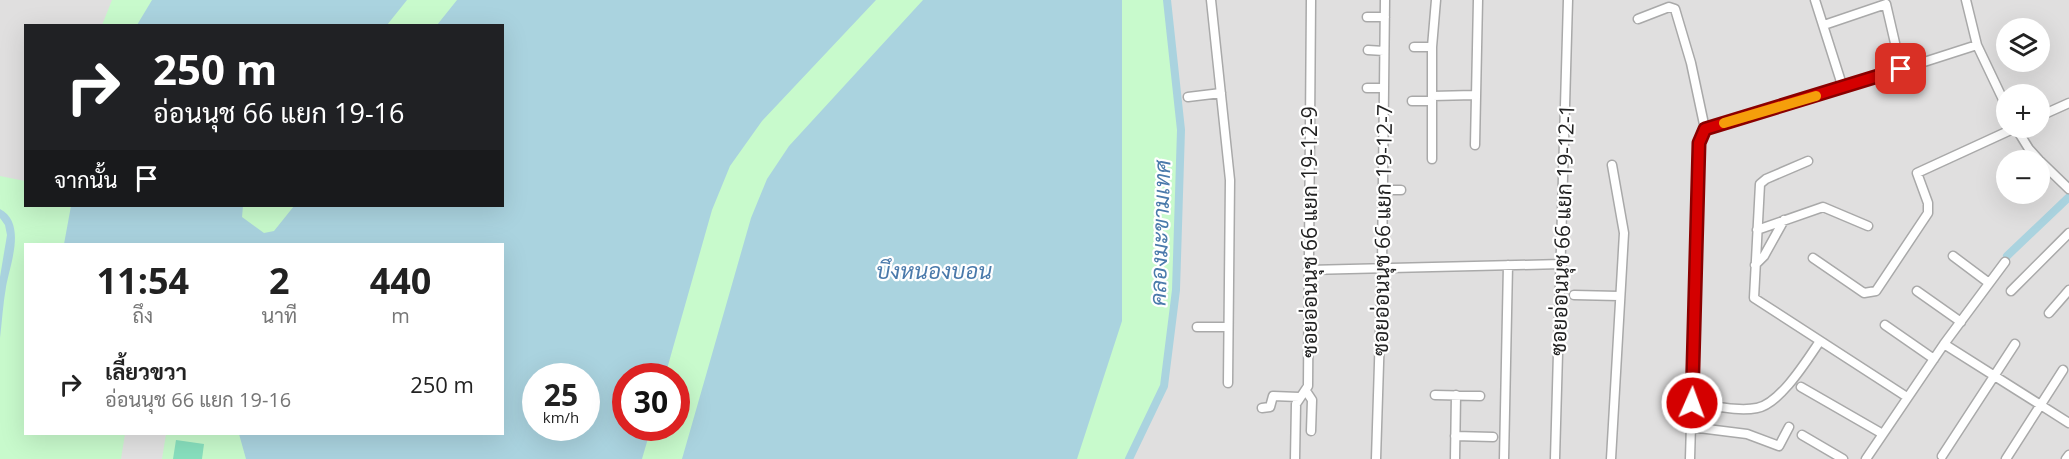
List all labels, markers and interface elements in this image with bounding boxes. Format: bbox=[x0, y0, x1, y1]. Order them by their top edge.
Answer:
map controls bbox=[1996, 18, 2050, 204]
button: layers bbox=[1996, 18, 2050, 72]
text: 250 m bbox=[153, 40, 277, 97]
pin bbox=[1875, 43, 1926, 94]
icon: right bbox=[54, 48, 132, 126]
icon: arrive bbox=[1884, 52, 1917, 85]
button: + bbox=[1996, 84, 2050, 138]
text: อ่อนนุช 66 แยก 19-16 bbox=[153, 94, 404, 131]
street label: ซอยอ่อนนุช 66 แยก 19-12-7 bbox=[1366, 104, 1399, 356]
street label: ซอยอ่อนนุช 66 แยก 19-12-1 bbox=[1544, 104, 1581, 356]
street label: ซอยอ่อนนุช 66 แยก 19-12-9 bbox=[1295, 106, 1324, 358]
button: − bbox=[1996, 150, 2050, 204]
water label: คลองมะขามเทศ bbox=[1141, 159, 1177, 306]
icon: arrive bbox=[130, 162, 163, 195]
text: จากนั้น bbox=[54, 164, 118, 194]
water label: บึงหนองบอน bbox=[876, 255, 992, 285]
text: 11:54 bbox=[97, 256, 189, 305]
text: 2 bbox=[269, 256, 290, 305]
text: 440 bbox=[370, 256, 431, 305]
text: ถึง bbox=[132, 302, 153, 329]
text: นาที bbox=[262, 302, 297, 329]
text: m bbox=[391, 302, 410, 329]
text: เลี้ยวขวา bbox=[105, 356, 187, 386]
speed limit sign: 30 bbox=[612, 363, 690, 441]
icon: right bbox=[54, 368, 87, 401]
text: 250 m bbox=[410, 369, 474, 399]
position arrow bbox=[1660, 371, 1724, 435]
text: 25 bbox=[544, 374, 578, 415]
text: อ่อนนุช 66 แยก 19-16 bbox=[105, 386, 291, 413]
text: km/h bbox=[543, 407, 579, 427]

